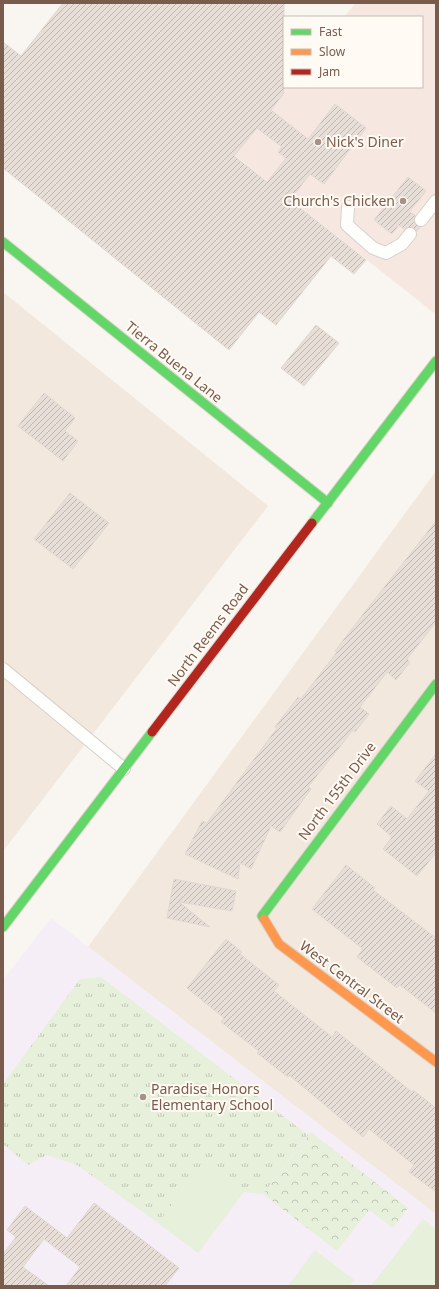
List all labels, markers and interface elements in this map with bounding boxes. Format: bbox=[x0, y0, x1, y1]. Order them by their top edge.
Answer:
legend bbox=[283, 16, 423, 88]
text: Fast bbox=[319, 23, 343, 40]
text: Slow bbox=[319, 43, 346, 60]
text: Jam bbox=[318, 63, 340, 80]
place label: Nick's Diner bbox=[326, 132, 404, 151]
marker: Nick's Diner bbox=[313, 137, 323, 147]
place label: Church's Chicken bbox=[283, 191, 395, 210]
marker: Church's Chicken bbox=[398, 196, 408, 206]
street label: Tierra Buena Lane bbox=[122, 317, 227, 407]
street label: North Reems Road bbox=[163, 580, 252, 690]
street label: North 155th Drive bbox=[293, 738, 380, 844]
street label: West Central Street bbox=[296, 936, 408, 1027]
place label: Paradise Honors Elementary School bbox=[151, 1079, 273, 1114]
marker: Paradise Honors Elementary School bbox=[138, 1092, 148, 1102]

